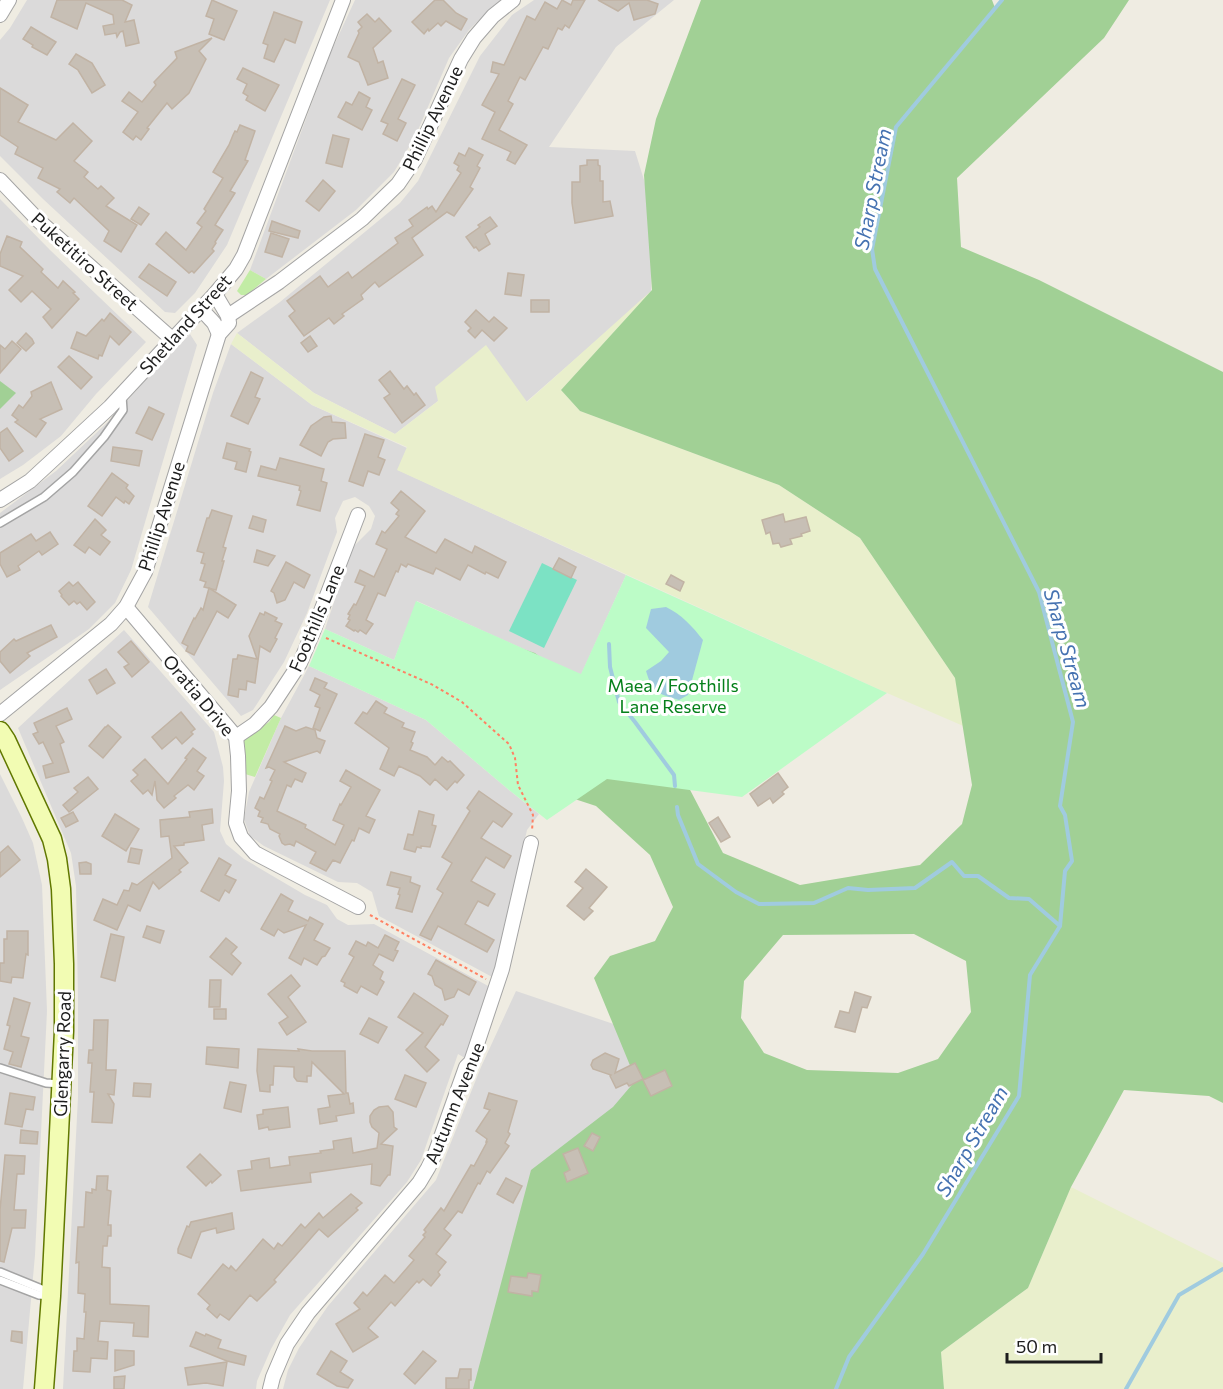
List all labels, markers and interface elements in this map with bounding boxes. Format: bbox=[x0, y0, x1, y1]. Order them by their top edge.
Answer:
street label: Phillip Avenue bbox=[397, 62, 467, 174]
water label: Sharp Stream bbox=[848, 126, 896, 252]
street label: Puketitiro Street bbox=[27, 207, 143, 315]
street label: Shetland Street bbox=[134, 270, 236, 378]
street label: Phillip Avenue bbox=[133, 458, 189, 574]
street label: Foothills Lane bbox=[284, 561, 348, 675]
water label: Sharp Stream bbox=[1039, 585, 1097, 711]
street label: Oratia Drive bbox=[159, 650, 239, 740]
park label: Maea / Foothills Lane Reserve bbox=[607, 674, 739, 717]
street label: Glengarry Road bbox=[49, 991, 75, 1117]
street label: Autumn Avenue bbox=[420, 1039, 488, 1167]
water label: Sharp Stream bbox=[930, 1082, 1012, 1200]
scale bar bbox=[1007, 1326, 1102, 1364]
text: 50 m bbox=[1016, 1335, 1057, 1357]

